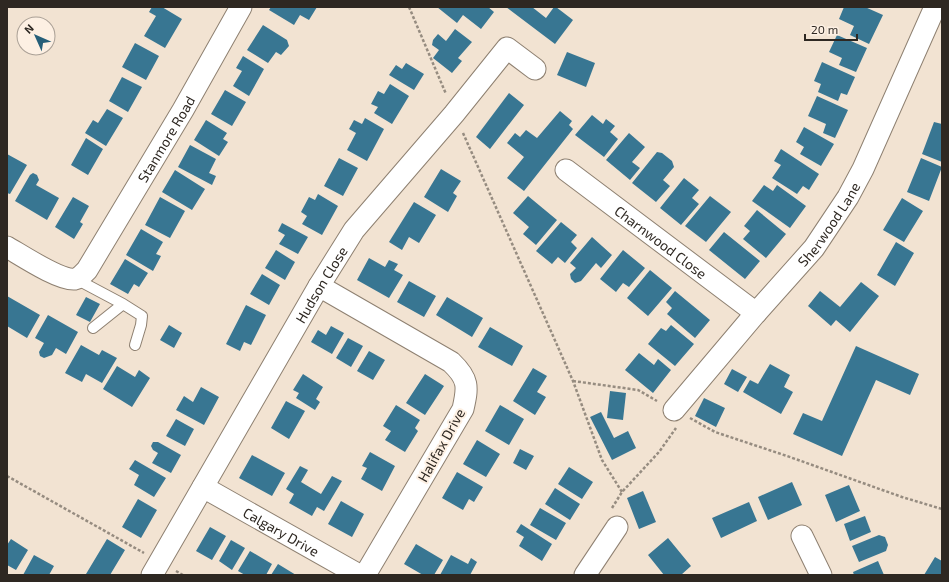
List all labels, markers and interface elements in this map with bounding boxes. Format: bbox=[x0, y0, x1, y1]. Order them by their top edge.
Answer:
north arrow bbox=[16, 16, 56, 56]
scale bar bbox=[805, 16, 857, 42]
text: N bbox=[21, 21, 36, 36]
text: 20 m bbox=[811, 22, 838, 36]
street label: Stanmore Road bbox=[133, 93, 198, 185]
street label: Sherwood Lane bbox=[793, 179, 863, 270]
street label: Charnwood Close bbox=[612, 201, 710, 282]
street label: Hudson Close bbox=[291, 243, 350, 326]
street label: Halifax Drive bbox=[414, 405, 468, 485]
street label: Calgary Drive bbox=[240, 503, 322, 559]

